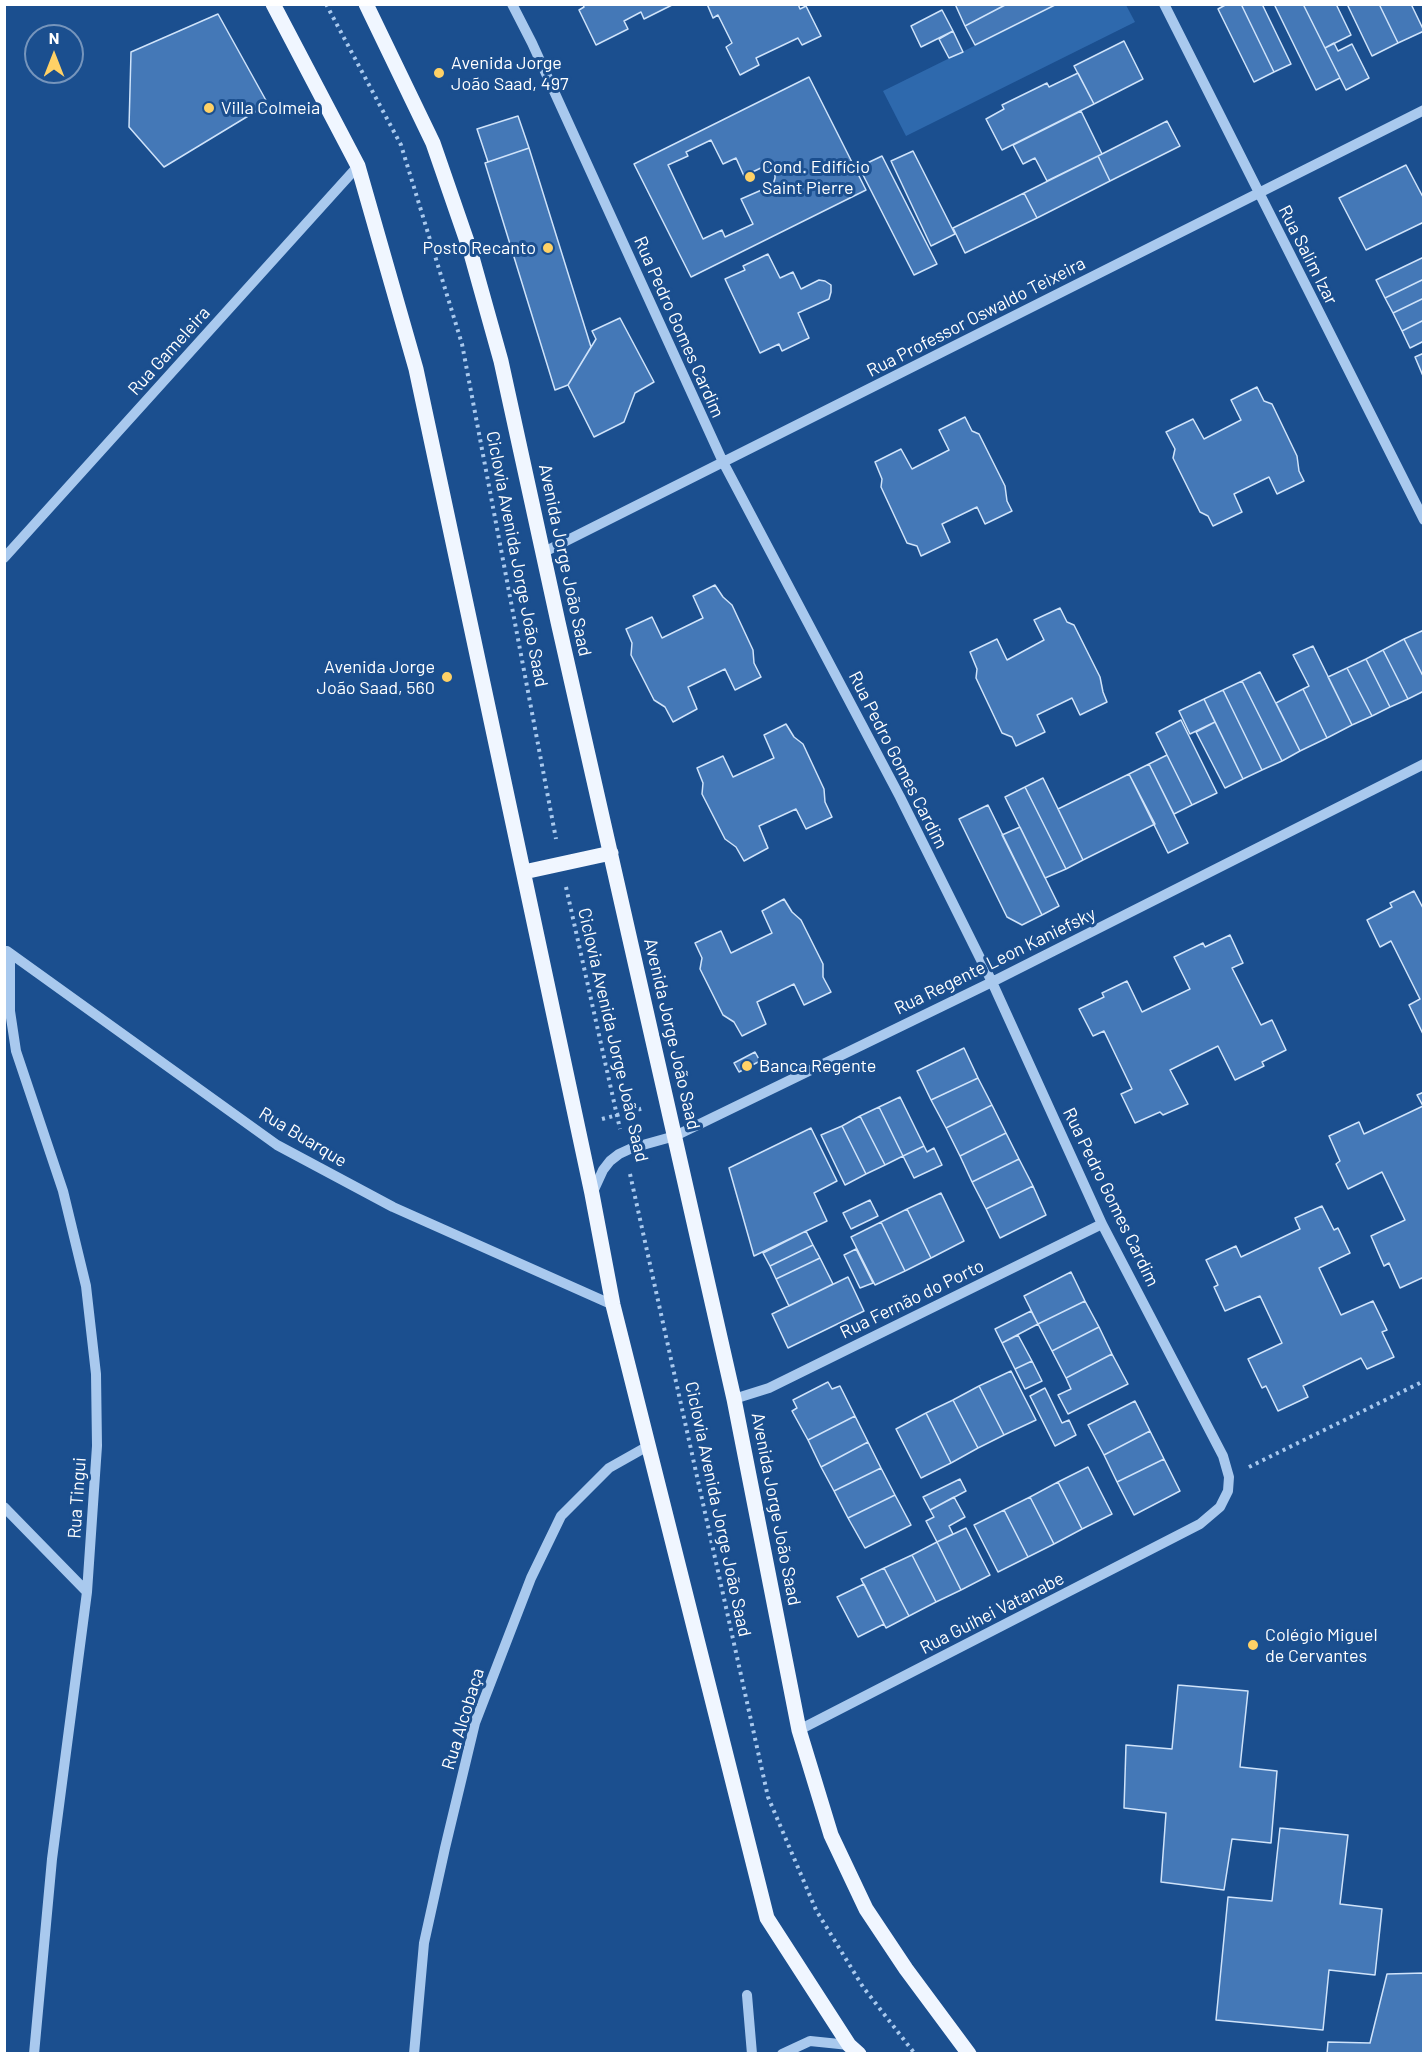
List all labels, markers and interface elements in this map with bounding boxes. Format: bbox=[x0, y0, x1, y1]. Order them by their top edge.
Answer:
north arrow bbox=[24, 24, 84, 84]
text: N bbox=[49, 28, 59, 47]
place label: Avenida Jorge João Saad, 497 bbox=[451, 52, 569, 94]
marker: Avenida Jorge João Saad, 497 bbox=[432, 66, 446, 80]
place label: Villa Colmeia bbox=[221, 97, 320, 119]
marker: Villa Colmeia bbox=[202, 101, 216, 115]
place label: Cond. Edifício Saint Pierre bbox=[762, 156, 870, 198]
marker: Cond. Edifício Saint Pierre bbox=[743, 170, 757, 184]
street label: Rua Salim Izar bbox=[1274, 202, 1342, 308]
street label: Rua Pedro Gomes Cardim bbox=[629, 233, 729, 421]
place label: Posto Recanto bbox=[423, 237, 536, 259]
marker: Posto Recanto bbox=[541, 241, 555, 255]
street label: Rua Professor Oswaldo Teixeira bbox=[863, 252, 1089, 382]
street label: Rua Gameleira bbox=[124, 302, 214, 400]
street label: Ciclovia Avenida Jorge João Saad bbox=[482, 429, 552, 689]
street label: Avenida Jorge João Saad bbox=[534, 462, 596, 658]
place label: Avenida Jorge João Saad, 560 bbox=[317, 656, 435, 698]
street label: Rua Pedro Gomes Cardim bbox=[844, 668, 952, 852]
marker: Avenida Jorge João Saad, 560 bbox=[440, 670, 454, 684]
street label: Rua Regente Leon Kaniefsky bbox=[891, 903, 1099, 1019]
street label: Ciclovia Avenida Jorge João Saad bbox=[573, 906, 653, 1164]
street label: Avenida Jorge João Saad bbox=[639, 936, 705, 1132]
place label: Banca Regente bbox=[759, 1055, 876, 1077]
marker: Banca Regente bbox=[740, 1059, 754, 1073]
street label: Rua Buarque bbox=[255, 1102, 351, 1172]
street label: Rua Pedro Gomes Cardim bbox=[1058, 1104, 1164, 1290]
street label: Rua Fernão do Porto bbox=[836, 1255, 988, 1343]
street label: Ciclovia Avenida Jorge João Saad bbox=[680, 1379, 756, 1639]
street label: Avenida Jorge João Saad bbox=[747, 1411, 805, 1607]
street label: Rua Tingui bbox=[63, 1457, 91, 1539]
street label: Rua Guihei Vatanabe bbox=[916, 1567, 1068, 1659]
place label: Colégio Miguel de Cervantes bbox=[1265, 1624, 1378, 1666]
marker: Colégio Miguel de Cervantes bbox=[1246, 1638, 1260, 1652]
street label: Rua Alcobaça bbox=[437, 1666, 489, 1772]

